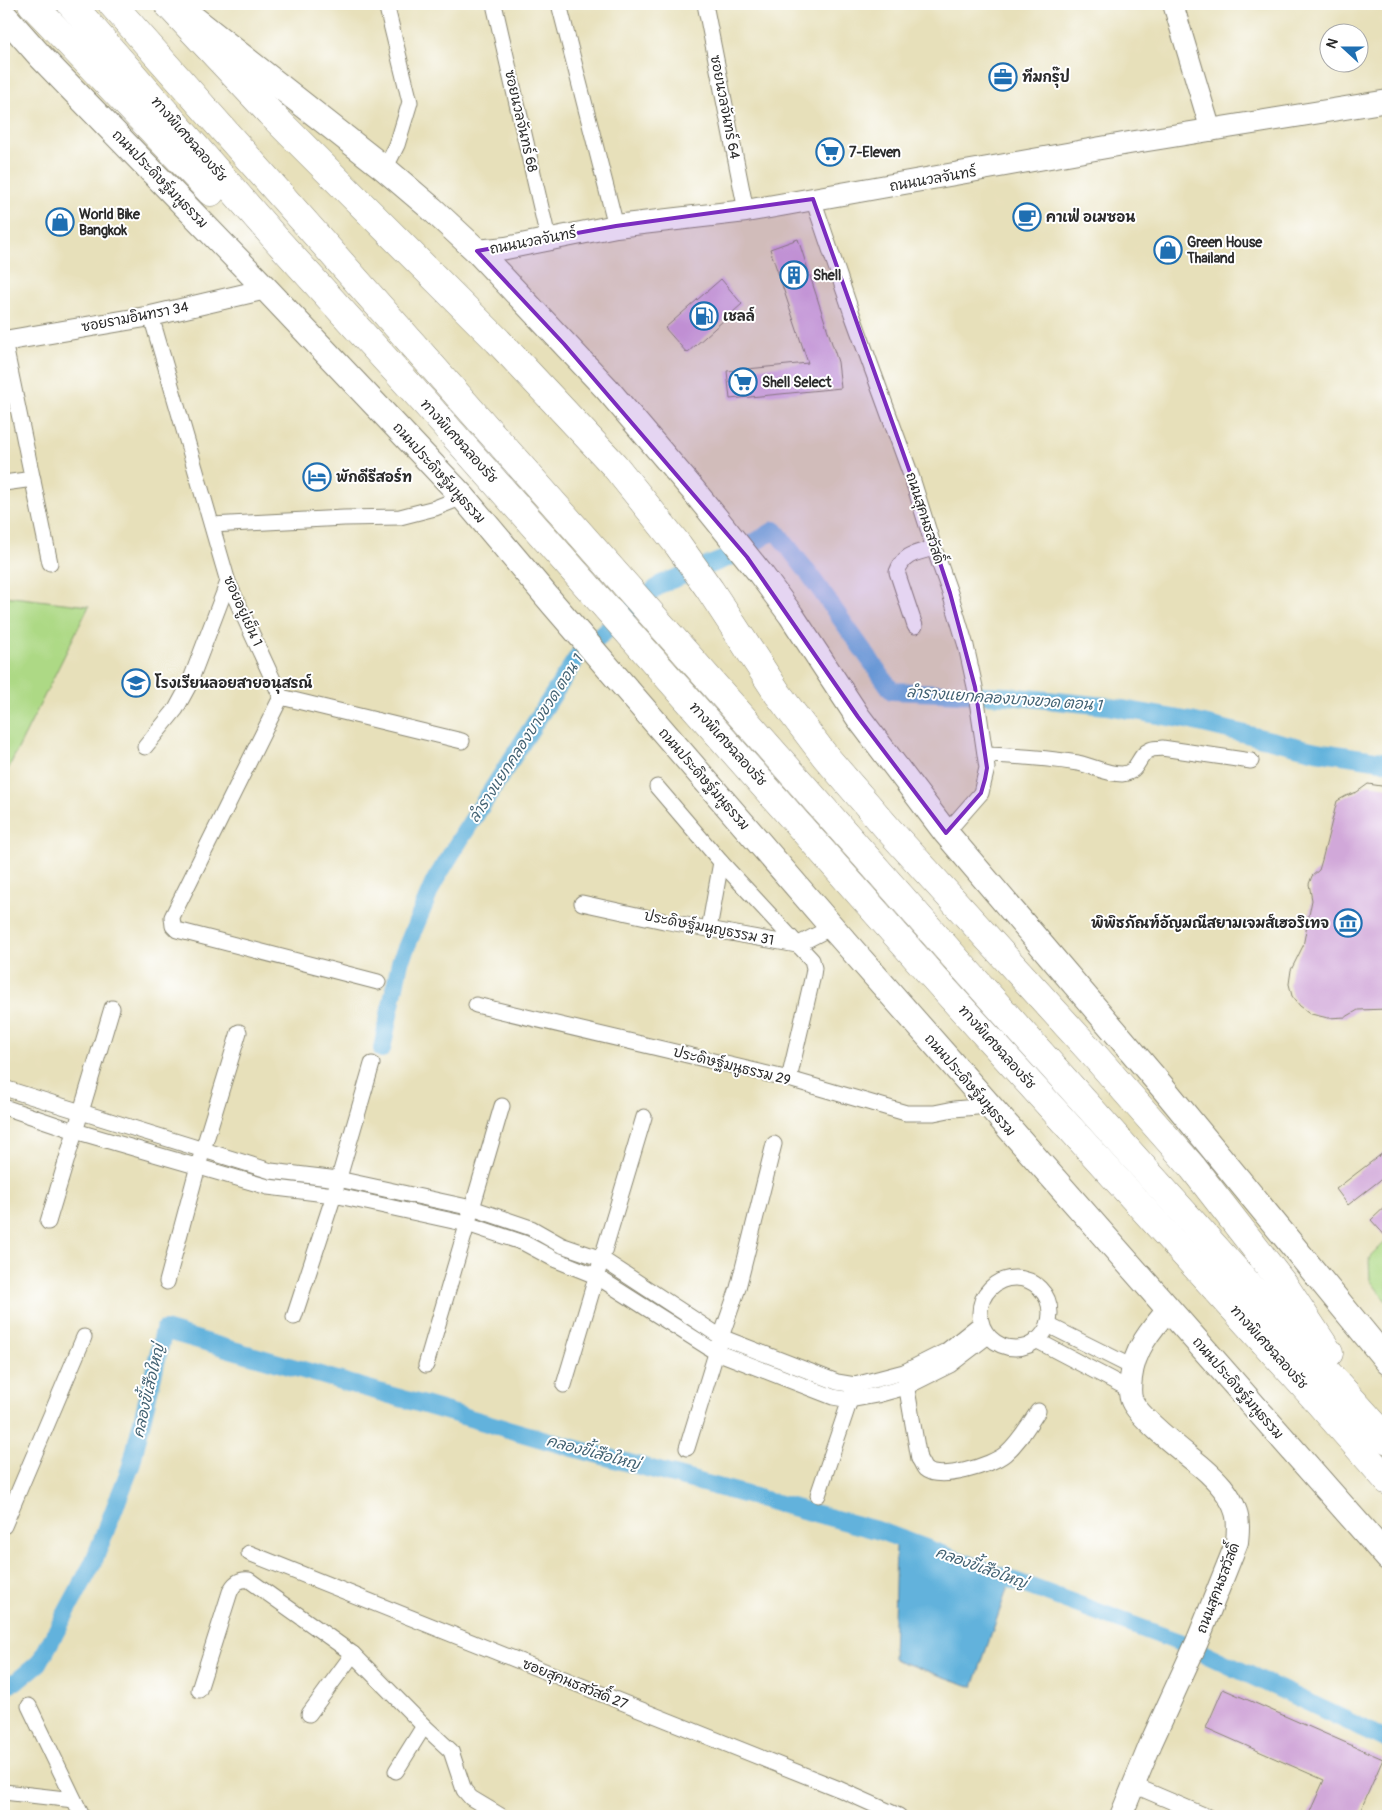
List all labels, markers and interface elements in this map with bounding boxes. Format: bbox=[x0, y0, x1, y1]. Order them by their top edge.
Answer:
north arrow bbox=[1320, 22, 1370, 72]
text: N bbox=[1323, 36, 1342, 51]
street label: ซอยนวลจันทร์ 64 bbox=[707, 53, 744, 160]
office icon: ทีมกรุ๊ป bbox=[988, 62, 1018, 92]
place label: ทีมกรุ๊ป bbox=[1022, 66, 1070, 88]
street label: ซอยนวลจันทร์ 68 bbox=[501, 68, 542, 174]
street label: ทางพิเศษฉลองรัช bbox=[147, 93, 231, 185]
street label: ถนนประดิษฐ์มนูธรรม bbox=[108, 126, 212, 232]
supermarket icon: 7-Eleven bbox=[815, 137, 845, 167]
place label: 7-Eleven bbox=[849, 144, 901, 161]
street label: ถนนนวลจันทร์ bbox=[888, 162, 978, 195]
cafe icon: คาเฟ่ อเมซอน bbox=[1012, 202, 1042, 232]
place label: World Bike Bangkok bbox=[79, 206, 141, 239]
shop icon: World Bike Bangkok bbox=[45, 207, 75, 237]
place label: คาเฟ่ อเมซอน bbox=[1046, 207, 1135, 226]
street label: ถนนนวลจันทร์ bbox=[488, 223, 578, 258]
place label: Green House Thailand bbox=[1186, 234, 1263, 267]
shop icon: Green House Thailand bbox=[1153, 235, 1183, 265]
building icon: Shell bbox=[779, 260, 809, 290]
place label: Shell bbox=[813, 267, 841, 284]
street label: ซอยรามอินทรา 34 bbox=[80, 298, 190, 336]
fuel station icon: เชลล์ bbox=[689, 301, 719, 331]
place label: เชลล์ bbox=[723, 306, 755, 325]
supermarket icon: Shell Select bbox=[728, 367, 758, 397]
place label: Shell Select bbox=[762, 374, 832, 391]
street label: ทางพิเศษฉลองรัช bbox=[417, 395, 501, 487]
street label: ถนนประดิษฐ์มนูธรรม bbox=[388, 418, 490, 528]
hotel icon: พักดีรีสอร์ท bbox=[302, 462, 332, 492]
place label: พักดีรีสอร์ท bbox=[336, 467, 412, 486]
street label: ถนนสุคนธสวัสดิ์ bbox=[901, 469, 951, 566]
street label: ซอยอยู่เย็น 1 bbox=[219, 573, 267, 649]
water label: ลำรางแยกคลองบางขวด ตอน 1 bbox=[464, 650, 588, 826]
school or university icon: โรงเรียนลอยสายอนุสรณ์ bbox=[121, 668, 151, 698]
place label: โรงเรียนลอยสายอนุสรณ์ bbox=[154, 673, 312, 694]
water label: ลำรางแยกคลองบางขวด ตอน 1 bbox=[906, 682, 1103, 715]
street label: ทางพิเศษฉลองรัช bbox=[686, 698, 770, 790]
street label: ถนนประดิษฐ์มนูธรรม bbox=[654, 724, 754, 834]
street label: ประดิษฐ์มนูญธรรม 31 bbox=[643, 906, 775, 950]
museum icon: พิพิธภัณฑ์อัญมณีสยามเจมส์เฮอริเทจ bbox=[1333, 908, 1363, 938]
place label: พิพิธภัณฑ์อัญมณีสยามเจมส์เฮอริเทจ bbox=[1091, 913, 1329, 932]
street label: ทางพิเศษฉลองรัช bbox=[955, 1001, 1039, 1093]
street label: ถนนประดิษฐ์มนูธรรม bbox=[920, 1030, 1020, 1140]
street label: ประดิษฐ์มนูธรรม 29 bbox=[671, 1042, 793, 1090]
street label: ทางพิเศษฉลองรัช bbox=[1227, 1301, 1311, 1393]
street label: ถนนประดิษฐ์มนูธรรม bbox=[1188, 1333, 1288, 1443]
water label: คลองขี้เสือใหญ่ bbox=[124, 1338, 170, 1440]
water label: คลองขี้เสือใหญ่ bbox=[544, 1427, 646, 1475]
water label: คลองขี้เสือใหญ่ bbox=[933, 1538, 1034, 1594]
street label: ถนนสุคนธสวัสดิ์ bbox=[1190, 1539, 1244, 1636]
street label: ซอยสุคนธสวัสดิ์ 27 bbox=[519, 1652, 632, 1714]

